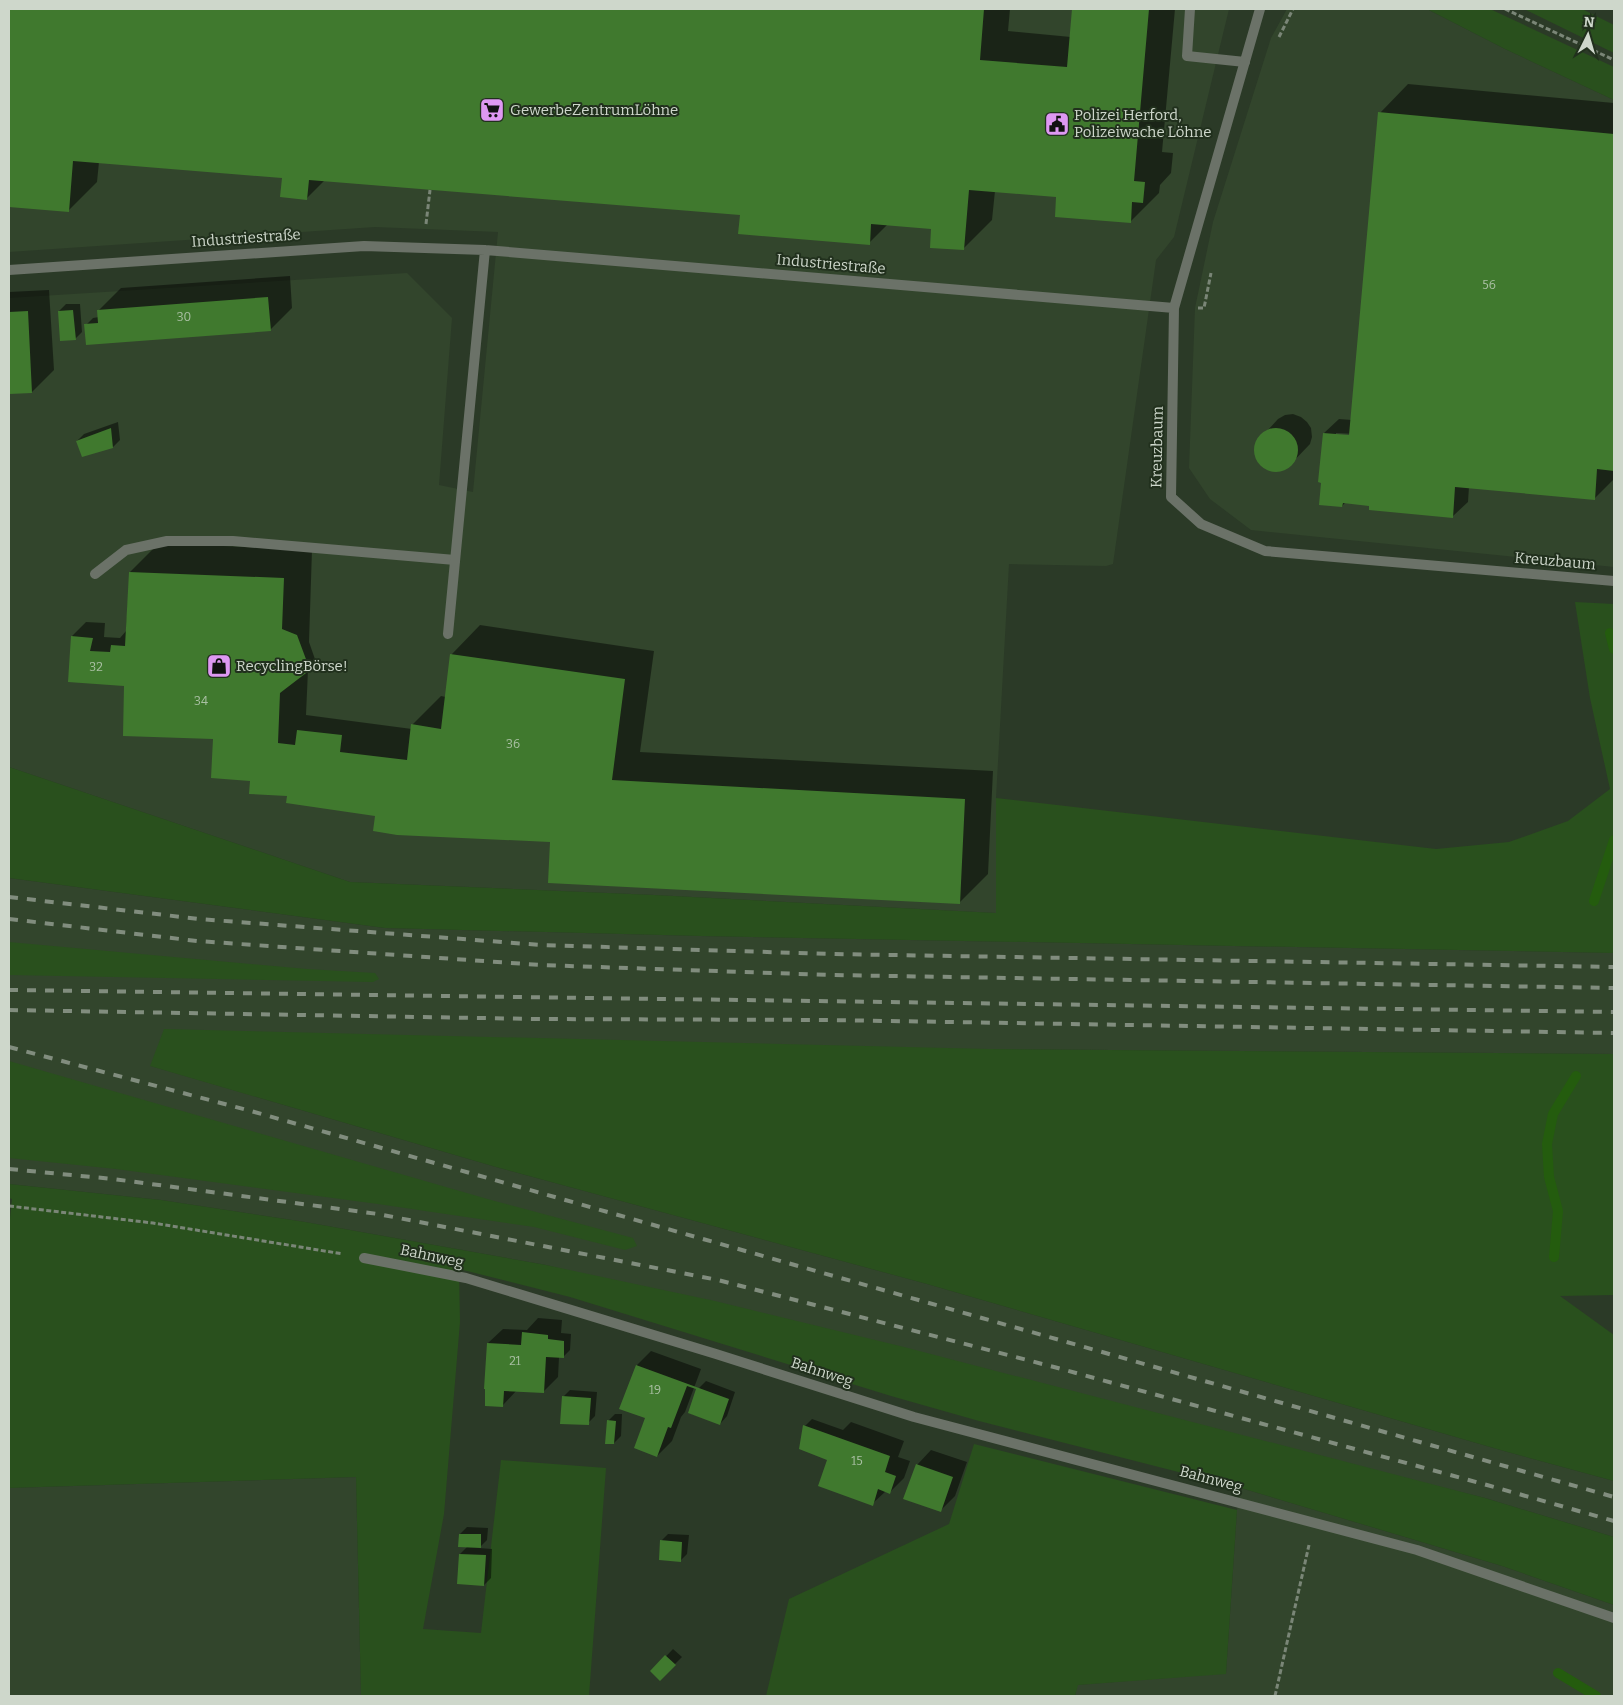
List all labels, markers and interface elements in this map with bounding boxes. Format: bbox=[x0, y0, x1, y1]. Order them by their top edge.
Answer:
north arrow bbox=[1563, 10, 1613, 60]
text: N bbox=[1583, 14, 1595, 32]
supermarket icon: GewerbeZentrumLöhne bbox=[479, 97, 505, 123]
place label: GewerbeZentrumLöhne bbox=[510, 101, 678, 119]
place label: Polizei Herford, Polizeiwache Löhne bbox=[1074, 106, 1211, 141]
public building icon: Polizei Herford, Polizeiwache Löhne bbox=[1044, 111, 1070, 137]
street label: Industriestraße bbox=[191, 225, 301, 251]
street label: Industriestraße bbox=[776, 250, 886, 278]
house number: 56 bbox=[1482, 278, 1496, 292]
house number: 30 bbox=[177, 310, 191, 324]
street label: Kreuzbaum bbox=[1147, 405, 1167, 488]
street label: Kreuzbaum bbox=[1514, 548, 1597, 574]
shop icon: RecyclingBörse! bbox=[206, 653, 232, 679]
place label: RecyclingBörse! bbox=[236, 657, 348, 675]
house number: 32 bbox=[89, 660, 103, 674]
house number: 34 bbox=[194, 694, 208, 708]
house number: 36 bbox=[506, 737, 520, 751]
street label: Bahnweg bbox=[399, 1241, 465, 1271]
house number: 21 bbox=[509, 1354, 521, 1368]
street label: Bahnweg bbox=[789, 1354, 855, 1390]
house number: 19 bbox=[649, 1383, 661, 1397]
house number: 15 bbox=[851, 1454, 863, 1468]
street label: Bahnweg bbox=[1178, 1462, 1244, 1496]

